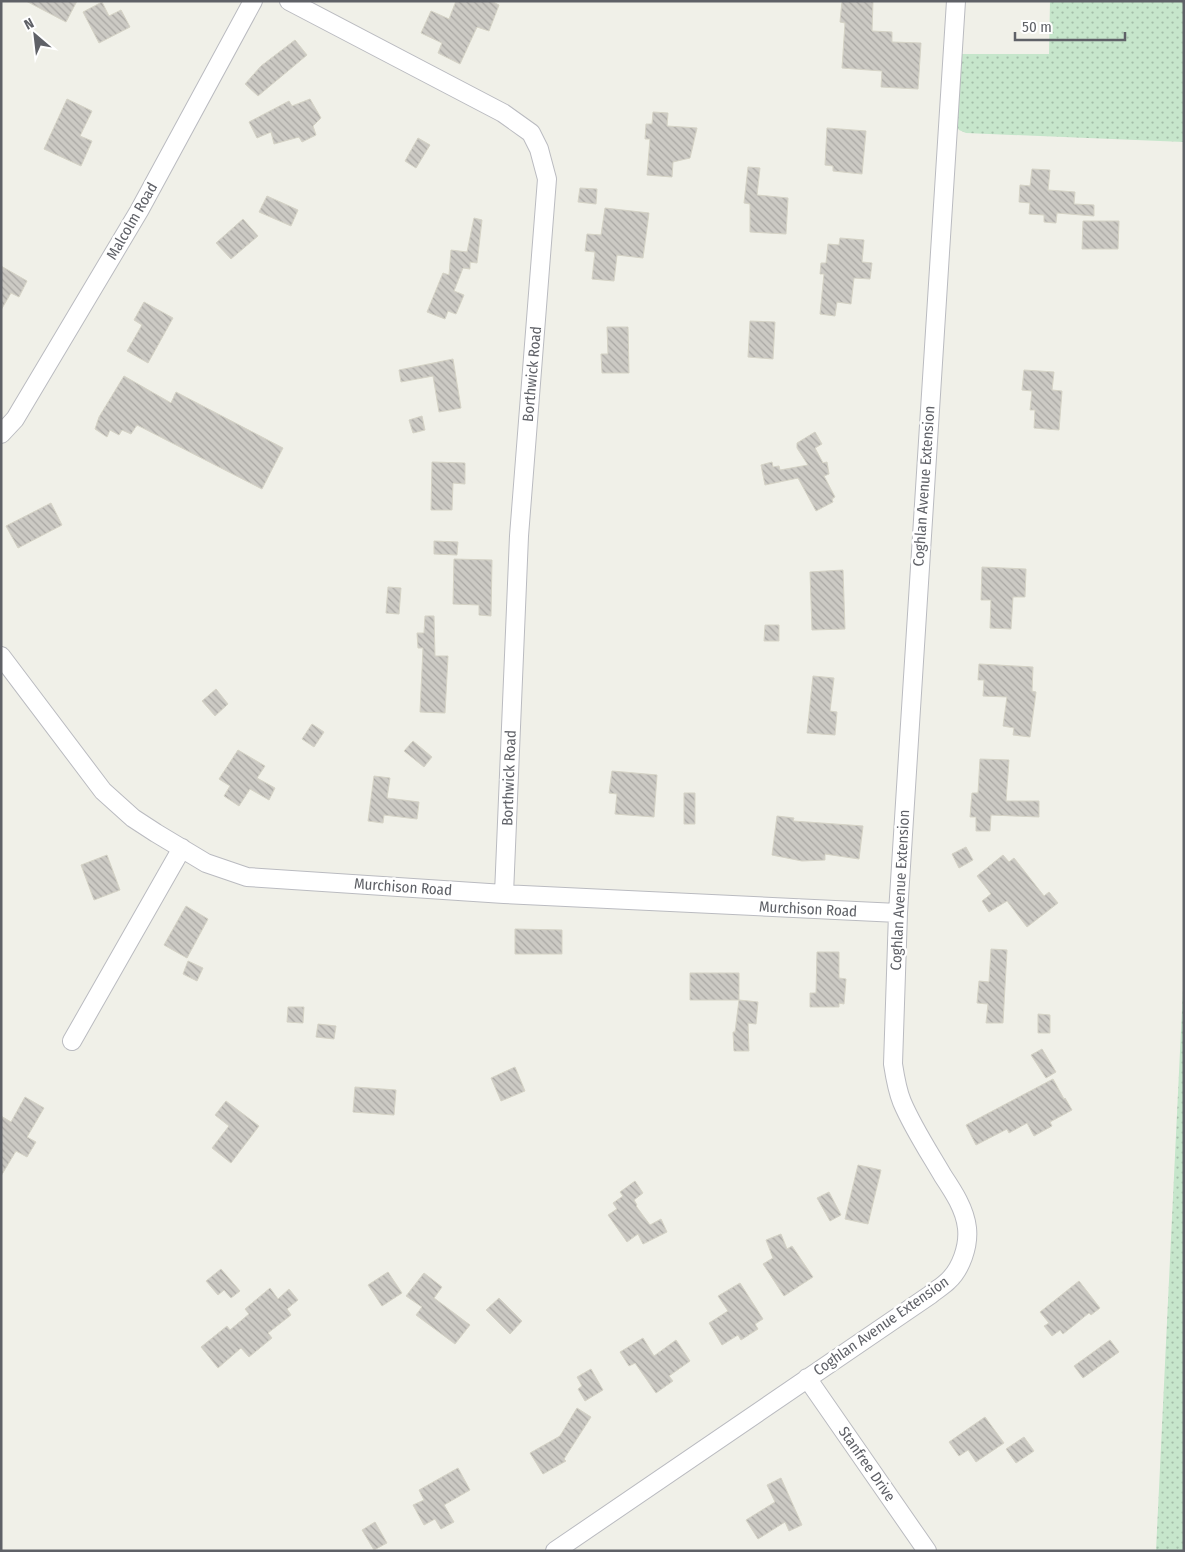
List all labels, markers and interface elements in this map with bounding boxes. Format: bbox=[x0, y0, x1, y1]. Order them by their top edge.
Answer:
north arrow bbox=[10, 10, 60, 60]
scale bar bbox=[1015, 10, 1125, 42]
text: N bbox=[21, 14, 37, 33]
text: 50 m bbox=[1022, 18, 1052, 36]
street label: Malcolm Road bbox=[103, 179, 161, 263]
street label: Borthwick Road bbox=[519, 326, 545, 422]
street label: Coghlan Avenue Extension bbox=[909, 405, 939, 567]
street label: Borthwick Road bbox=[498, 730, 520, 826]
street label: Coghlan Avenue Extension bbox=[887, 809, 913, 971]
street label: Murchison Road bbox=[353, 875, 453, 899]
street label: Murchison Road bbox=[758, 897, 858, 921]
street label: Coghlan Avenue Extension bbox=[810, 1272, 952, 1380]
street label: Stanfree Drive bbox=[835, 1423, 899, 1505]

